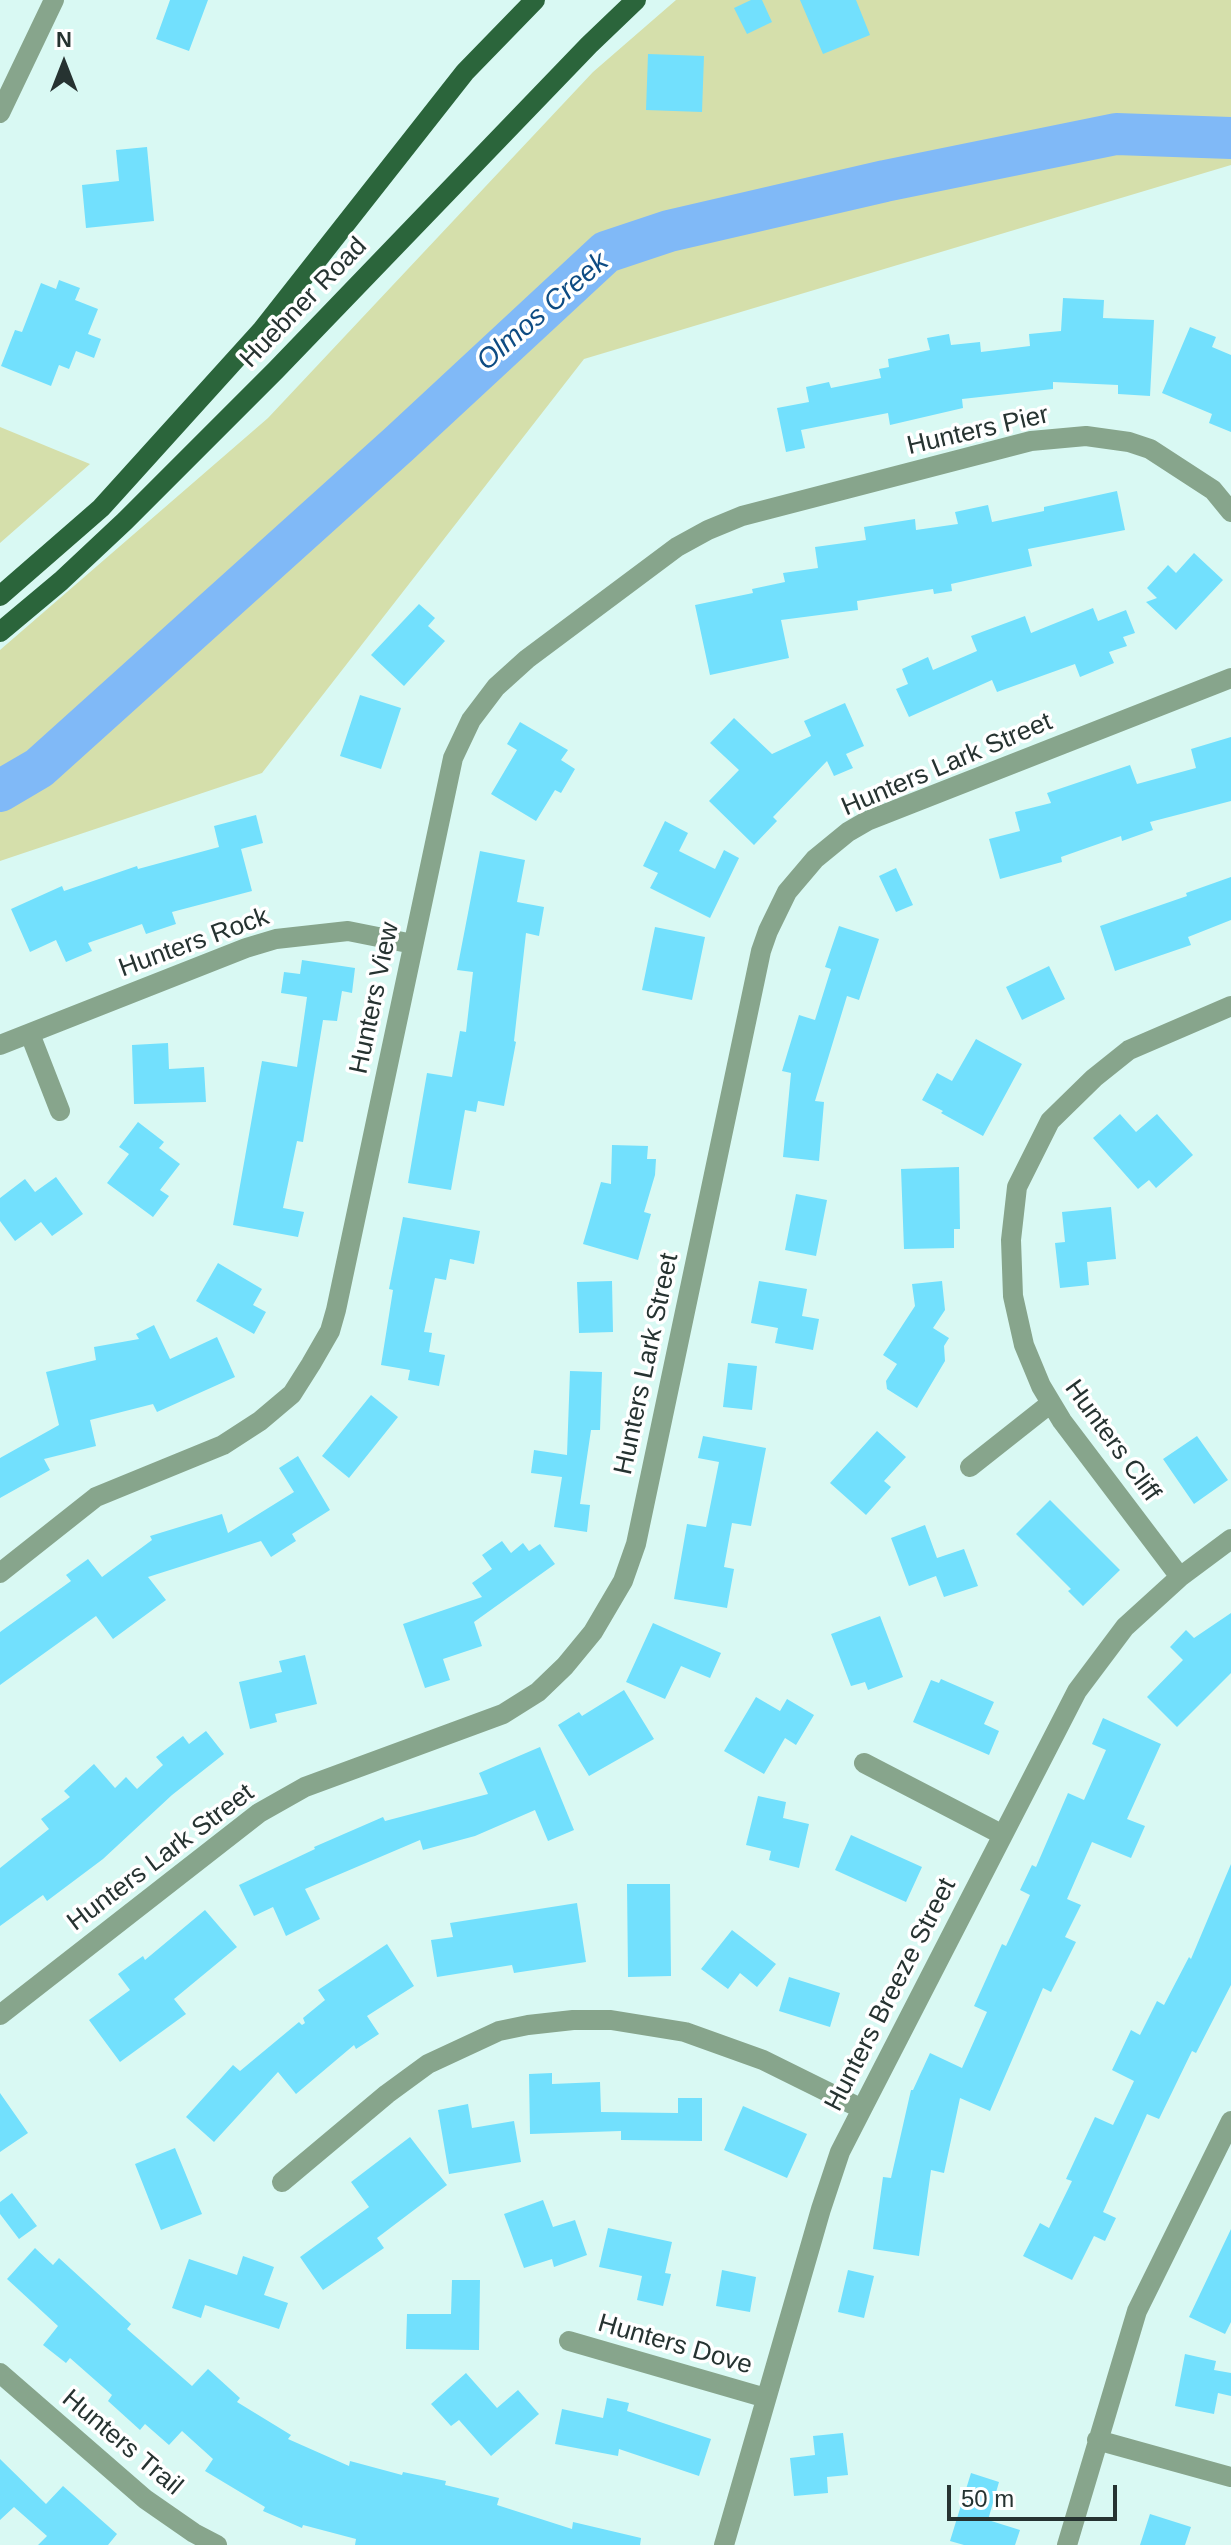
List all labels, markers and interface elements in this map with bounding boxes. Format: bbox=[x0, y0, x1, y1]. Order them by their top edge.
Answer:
north arrow bbox=[24, 24, 104, 104]
text: N bbox=[56, 27, 72, 52]
street label: Huebner Road bbox=[234, 231, 374, 375]
water label: Olmos Creek bbox=[470, 246, 616, 378]
street label: Hunters Pier bbox=[904, 400, 1052, 462]
street label: Hunters Lark Street bbox=[837, 707, 1057, 823]
street label: Hunters Rock bbox=[115, 901, 273, 985]
street label: Hunters View bbox=[344, 919, 406, 1077]
street label: Hunters Lark Street bbox=[608, 1251, 686, 1477]
street label: Hunters Cliff bbox=[1057, 1374, 1167, 1508]
street label: Hunters Lark Street bbox=[62, 1778, 260, 1938]
street label: Hunters Breeze Street bbox=[819, 1873, 963, 2117]
street label: Hunters Dove bbox=[594, 2308, 756, 2382]
street label: Hunters Trail bbox=[55, 2384, 189, 2502]
scale bar bbox=[951, 2469, 1121, 2519]
text: 50 m bbox=[961, 2485, 1014, 2512]

